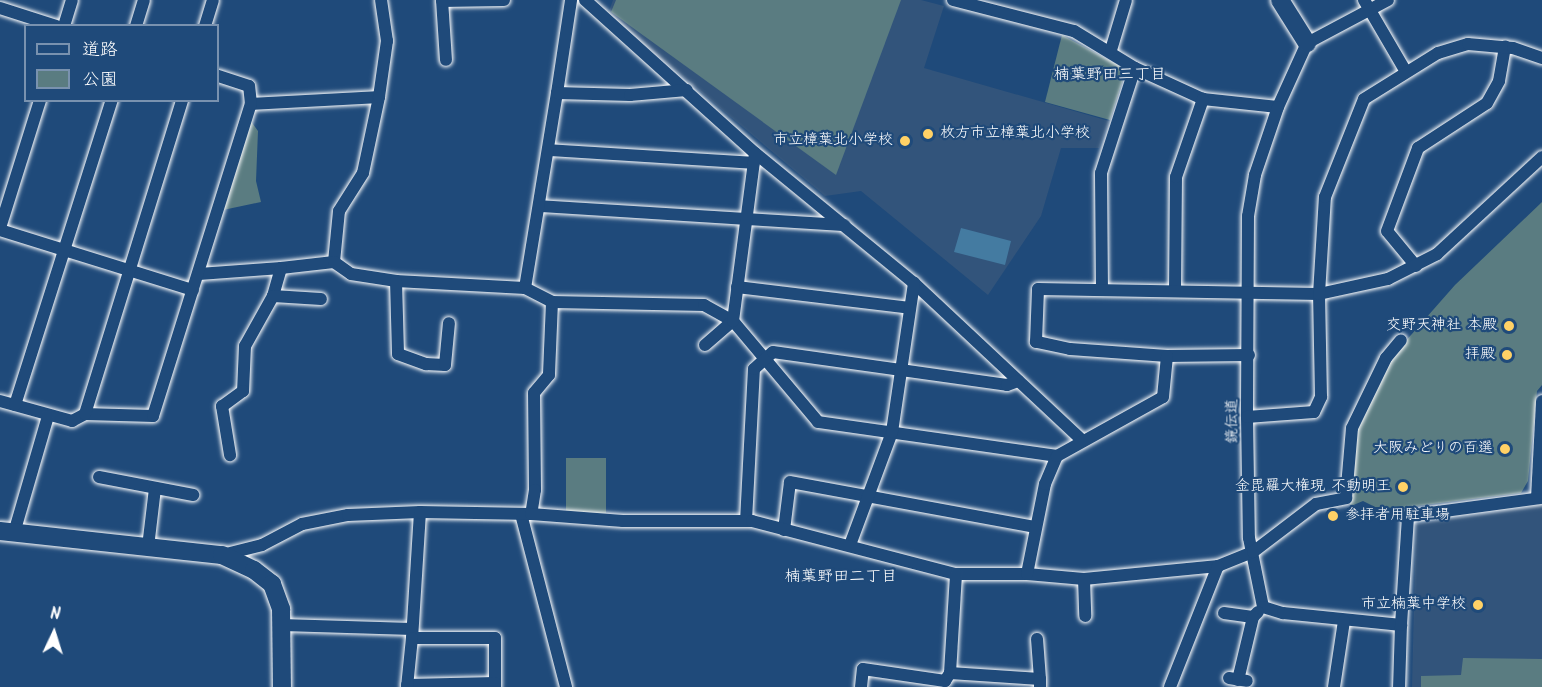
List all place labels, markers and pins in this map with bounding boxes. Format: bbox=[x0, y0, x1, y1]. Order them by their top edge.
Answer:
place label: 枚方市立樟葉北小学校 bbox=[940, 125, 1090, 143]
marker: 枚方市立樟葉北小学校 bbox=[921, 127, 935, 141]
place label: 市立樟葉北小学校 bbox=[773, 132, 893, 150]
marker: 市立樟葉北小学校 bbox=[898, 134, 912, 148]
place label: 交野天神社 本殿 bbox=[1386, 317, 1497, 335]
marker: 交野天神社 本殿 bbox=[1502, 319, 1516, 333]
place label: 拝殿 bbox=[1465, 346, 1495, 364]
marker: 拝殿 bbox=[1500, 348, 1514, 362]
place label: 大阪みどりの百選 bbox=[1373, 440, 1493, 458]
marker: 大阪みどりの百選 bbox=[1498, 442, 1512, 456]
place label: 金毘羅大権現 不動明王 bbox=[1235, 478, 1391, 496]
marker: 金毘羅大権現 不動明王 bbox=[1396, 480, 1410, 494]
place label: 参拝者用駐車場 bbox=[1345, 507, 1450, 525]
marker: 参拝者用駐車場 bbox=[1326, 509, 1340, 523]
place label: 市立楠葉中学校 bbox=[1361, 596, 1466, 614]
marker: 市立楠葉中学校 bbox=[1471, 598, 1485, 612]

